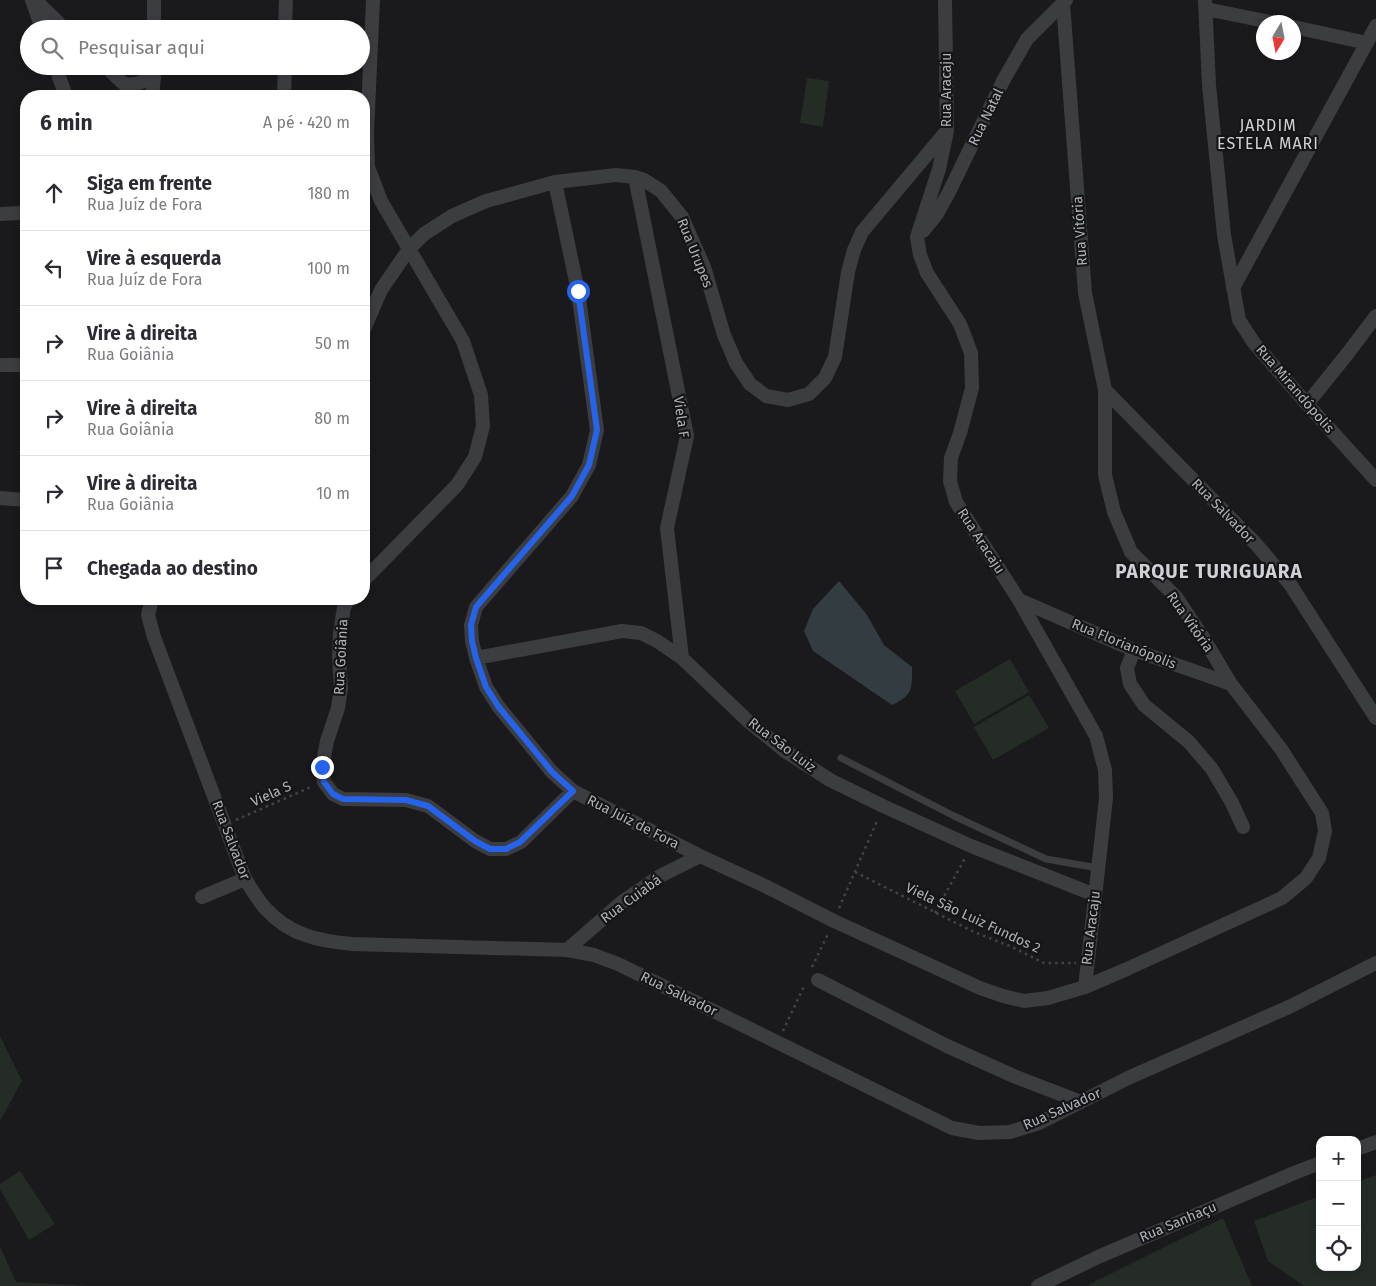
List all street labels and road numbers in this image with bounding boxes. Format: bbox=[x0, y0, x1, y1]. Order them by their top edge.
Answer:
street label: Rua Aracaju bbox=[938, 53, 955, 127]
street label: Rua Natal bbox=[965, 86, 1007, 148]
street label: Rua Vitória bbox=[1069, 196, 1091, 266]
street label: Rua Urupes bbox=[673, 216, 717, 291]
street label: Rua Mirandópolis bbox=[1252, 341, 1338, 437]
street label: Viela F bbox=[670, 395, 692, 439]
street label: Rua Salvador bbox=[1188, 475, 1258, 547]
street label: Rua Aracaju bbox=[954, 505, 1008, 577]
street label: Rua Vitória bbox=[1163, 589, 1217, 655]
street label: Rua Florianópolis bbox=[1069, 615, 1179, 673]
street label: Rua Goiânia bbox=[331, 618, 351, 696]
street label: Rua São Luiz bbox=[745, 714, 819, 776]
street label: Viela S bbox=[248, 777, 294, 810]
street label: Rua Juíz de Fora bbox=[584, 792, 682, 852]
street label: Rua Salvador bbox=[208, 798, 254, 882]
street label: Rua Cuiabá bbox=[597, 871, 665, 927]
street label: Viela São Luiz Fundos 2 bbox=[903, 879, 1043, 957]
street label: Rua Aracaju bbox=[1078, 890, 1104, 966]
street label: Rua Salvador bbox=[638, 968, 721, 1020]
street label: Rua Salvador bbox=[1021, 1084, 1104, 1134]
street label: Rua Sanhaçu bbox=[1137, 1198, 1219, 1246]

